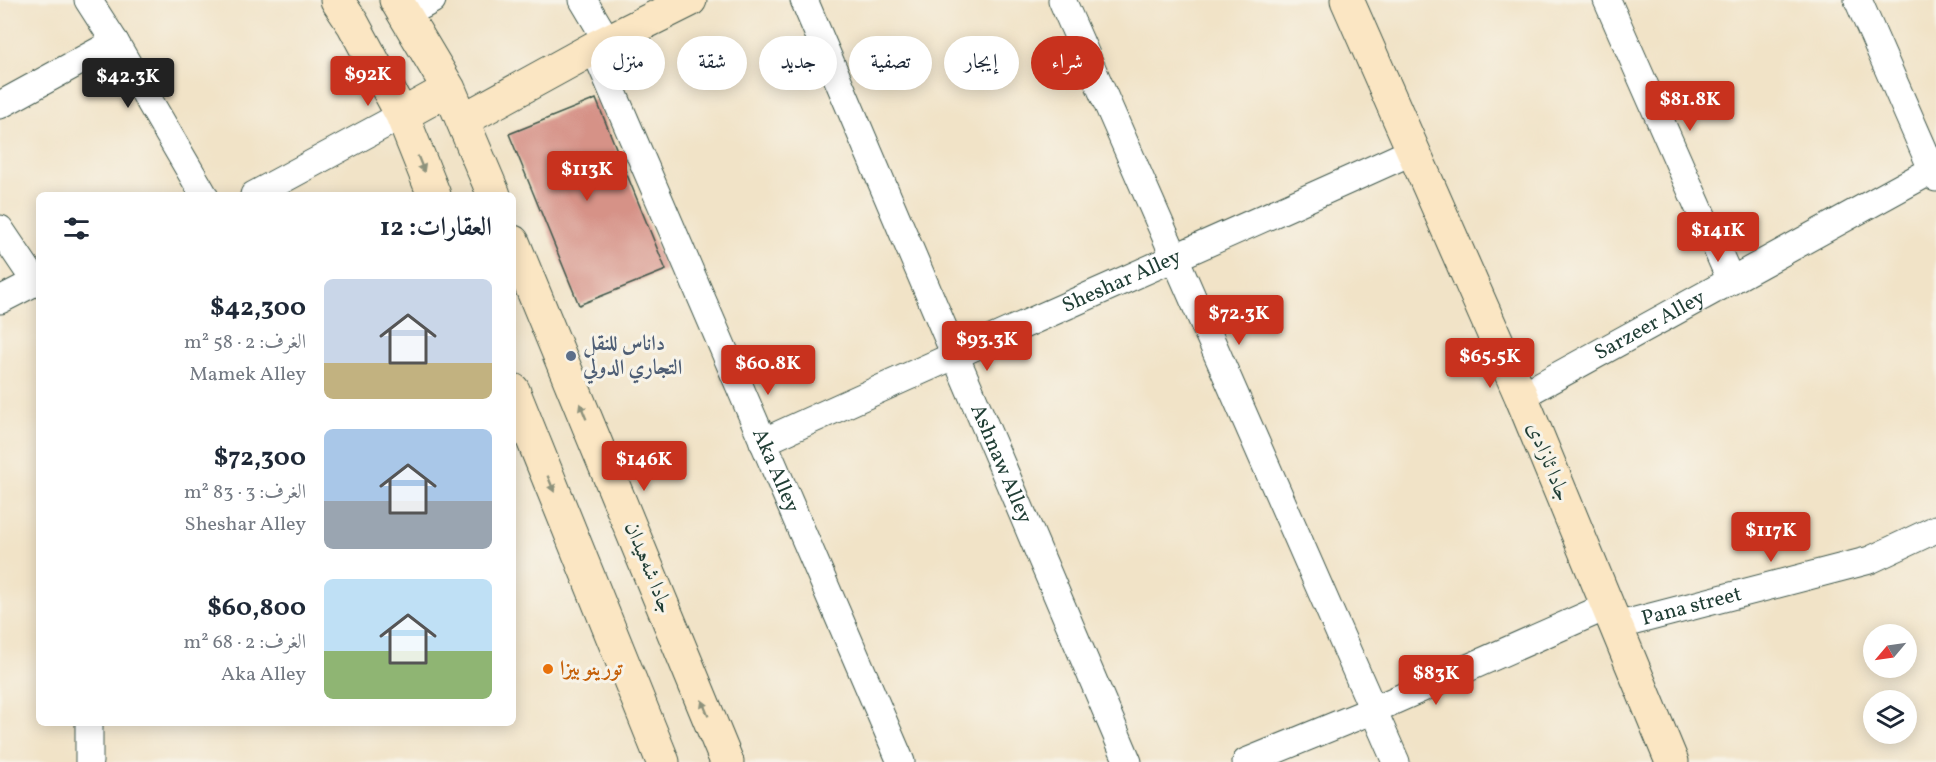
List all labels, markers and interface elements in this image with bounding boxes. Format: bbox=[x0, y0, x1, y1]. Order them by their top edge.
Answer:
chip: منزل bbox=[591, 36, 665, 90]
chip: شقة bbox=[677, 36, 747, 90]
chip: جديد bbox=[759, 36, 837, 90]
chip: تصفية bbox=[849, 36, 932, 90]
chip: إيجار bbox=[944, 36, 1019, 90]
chip: شراء bbox=[1031, 36, 1104, 90]
pin: $92K bbox=[332, 56, 404, 107]
pin: $42.3K bbox=[79, 58, 177, 109]
text: $92K bbox=[344, 61, 392, 89]
text: $42.3K bbox=[96, 63, 160, 91]
pin: $81.8K bbox=[1641, 81, 1739, 132]
text: $81.8K bbox=[1659, 86, 1721, 114]
pin: $113K bbox=[545, 151, 629, 202]
one-way arrow bbox=[417, 155, 427, 173]
text: $113K bbox=[561, 156, 613, 184]
text: العقارات: 12 bbox=[380, 210, 492, 246]
icon: filters bbox=[60, 212, 93, 245]
pin: $141K bbox=[1676, 212, 1760, 263]
text: $141K bbox=[1691, 217, 1745, 245]
street label: Sheshar Alley bbox=[1057, 242, 1186, 320]
street label: Sarzeer Alley bbox=[1589, 283, 1711, 368]
text: $42,300 bbox=[210, 290, 306, 326]
pin: $72.3K bbox=[1190, 295, 1288, 346]
text: $72.3K bbox=[1209, 300, 1269, 328]
icon: home bbox=[372, 303, 444, 375]
pin: $93.3K bbox=[938, 321, 1036, 372]
text: $93.3K bbox=[956, 326, 1018, 354]
text: الغرف: 2 · 58 m² bbox=[184, 329, 306, 357]
place label: داناس للنقل التجاري الدولي bbox=[582, 330, 682, 385]
pin: $65.5K bbox=[1441, 338, 1539, 389]
text: $65.5K bbox=[1459, 343, 1521, 371]
pin: $60.8K bbox=[719, 345, 817, 396]
marker: داناس للنقل التجاري الدولي bbox=[564, 349, 578, 363]
text: $60.8K bbox=[735, 350, 801, 378]
text: Mamek Alley bbox=[189, 361, 306, 389]
street label: Ashnaw Alley bbox=[963, 400, 1040, 529]
one-way arrow bbox=[578, 402, 587, 420]
street label: جادا ئازادی bbox=[1519, 418, 1577, 506]
street label: Aka Alley bbox=[745, 424, 807, 518]
text: $72,300 bbox=[214, 440, 306, 476]
pin: $146K bbox=[602, 441, 686, 492]
text: $146K bbox=[616, 446, 672, 474]
icon: home bbox=[372, 453, 444, 525]
one-way arrow bbox=[546, 475, 556, 493]
text: الغرف: 3 · 83 m² bbox=[184, 479, 306, 507]
text: Sheshar Alley bbox=[185, 511, 306, 539]
pin: $117K bbox=[1729, 512, 1813, 563]
text: $117K bbox=[1745, 517, 1797, 545]
street label: جادا شەهیدان bbox=[616, 518, 680, 618]
street label: Pana street bbox=[1638, 579, 1745, 633]
text: $60,800 bbox=[207, 590, 306, 626]
icon: home bbox=[372, 603, 444, 675]
north arrow bbox=[1863, 624, 1917, 678]
map controls bbox=[1863, 624, 1917, 744]
text: الغرف: 2 · 68 m² bbox=[184, 629, 306, 657]
place label: تورينو بيزا bbox=[560, 655, 624, 684]
pin: $83K bbox=[1400, 655, 1472, 706]
text: $83K bbox=[1413, 660, 1459, 688]
text: Aka Alley bbox=[221, 661, 306, 689]
marker: تورينو بيزا bbox=[541, 662, 555, 676]
button: layers bbox=[1863, 690, 1917, 744]
one-way arrow bbox=[700, 699, 709, 717]

